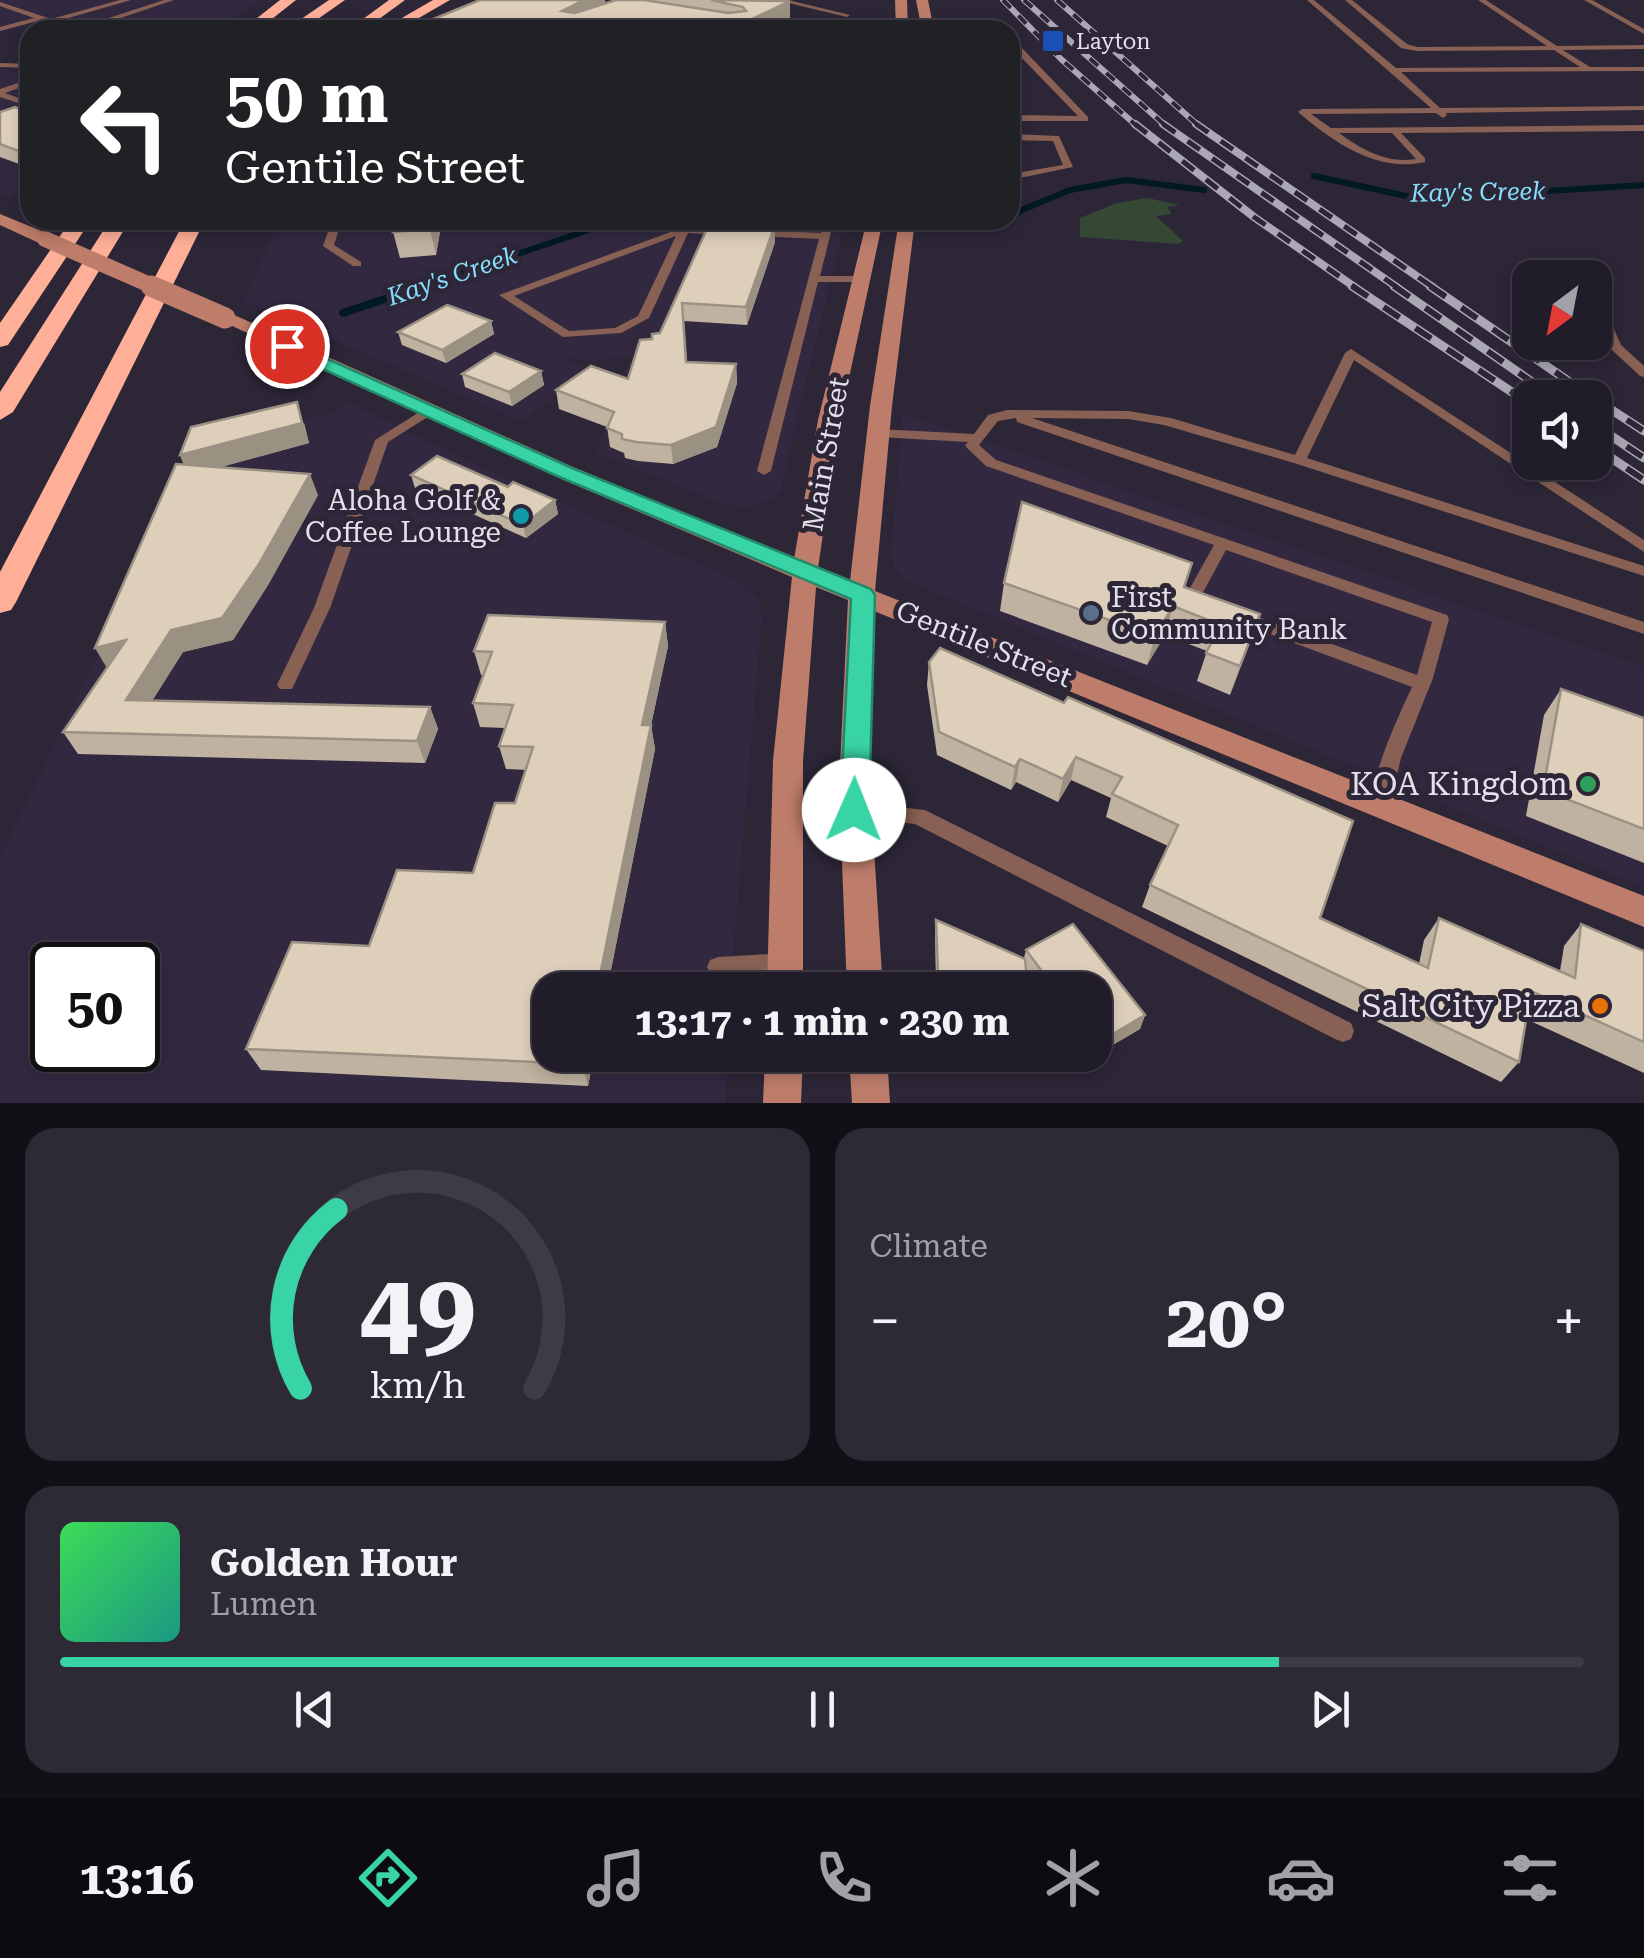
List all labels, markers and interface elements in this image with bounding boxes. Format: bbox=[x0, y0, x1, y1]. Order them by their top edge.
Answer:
marker: Layton bbox=[1040, 28, 1066, 54]
place label: Layton bbox=[1076, 29, 1151, 54]
text: 50 m bbox=[225, 57, 389, 139]
icon: left bbox=[60, 60, 190, 190]
text: Gentile Street bbox=[225, 141, 525, 194]
water label: Kay's Creek bbox=[1409, 176, 1546, 208]
water label: Kay's Creek bbox=[382, 240, 521, 312]
north arrow bbox=[1512, 260, 1612, 360]
map controls bbox=[1512, 260, 1612, 480]
pin bbox=[245, 304, 330, 389]
icon: arrive bbox=[260, 319, 315, 374]
street label: Main Street bbox=[796, 374, 856, 534]
button: sound bbox=[1512, 380, 1612, 480]
place label: Aloha Golf & Coffee Lounge bbox=[305, 484, 501, 549]
marker: Aloha Golf & Coffee Lounge bbox=[510, 505, 532, 527]
place label: First Community Bank bbox=[1111, 581, 1347, 646]
street label: Gentile Street bbox=[891, 594, 1077, 694]
marker: First Community Bank bbox=[1080, 602, 1102, 624]
position arrow bbox=[802, 758, 906, 862]
place label: KOA Kingdom bbox=[1350, 765, 1568, 803]
marker: KOA Kingdom bbox=[1577, 773, 1599, 795]
speed limit sign: 50 bbox=[30, 942, 160, 1072]
place label: Salt City Pizza bbox=[1361, 987, 1580, 1025]
marker: Salt City Pizza bbox=[1589, 995, 1611, 1017]
text: 13:17 · 1 min · 230 m bbox=[635, 1000, 1009, 1044]
text: Climate bbox=[870, 1227, 988, 1265]
text: 49 bbox=[359, 1250, 475, 1371]
text: 20° bbox=[1166, 1277, 1287, 1365]
text: − bbox=[870, 1289, 900, 1353]
text: + bbox=[1553, 1289, 1584, 1353]
text: km/h bbox=[369, 1365, 465, 1407]
text: Golden Hour bbox=[210, 1541, 458, 1585]
text: Lumen bbox=[210, 1585, 317, 1623]
icon: previous bbox=[287, 1682, 342, 1737]
icon: pause bbox=[795, 1682, 850, 1737]
icon: next bbox=[1303, 1682, 1358, 1737]
icon: directions bbox=[353, 1843, 423, 1913]
icon: music bbox=[581, 1843, 651, 1913]
icon: phone bbox=[809, 1843, 879, 1913]
icon: climate bbox=[1038, 1843, 1108, 1913]
icon: car bbox=[1266, 1843, 1336, 1913]
icon: filters bbox=[1495, 1843, 1565, 1913]
text: 13:16 bbox=[79, 1852, 194, 1905]

